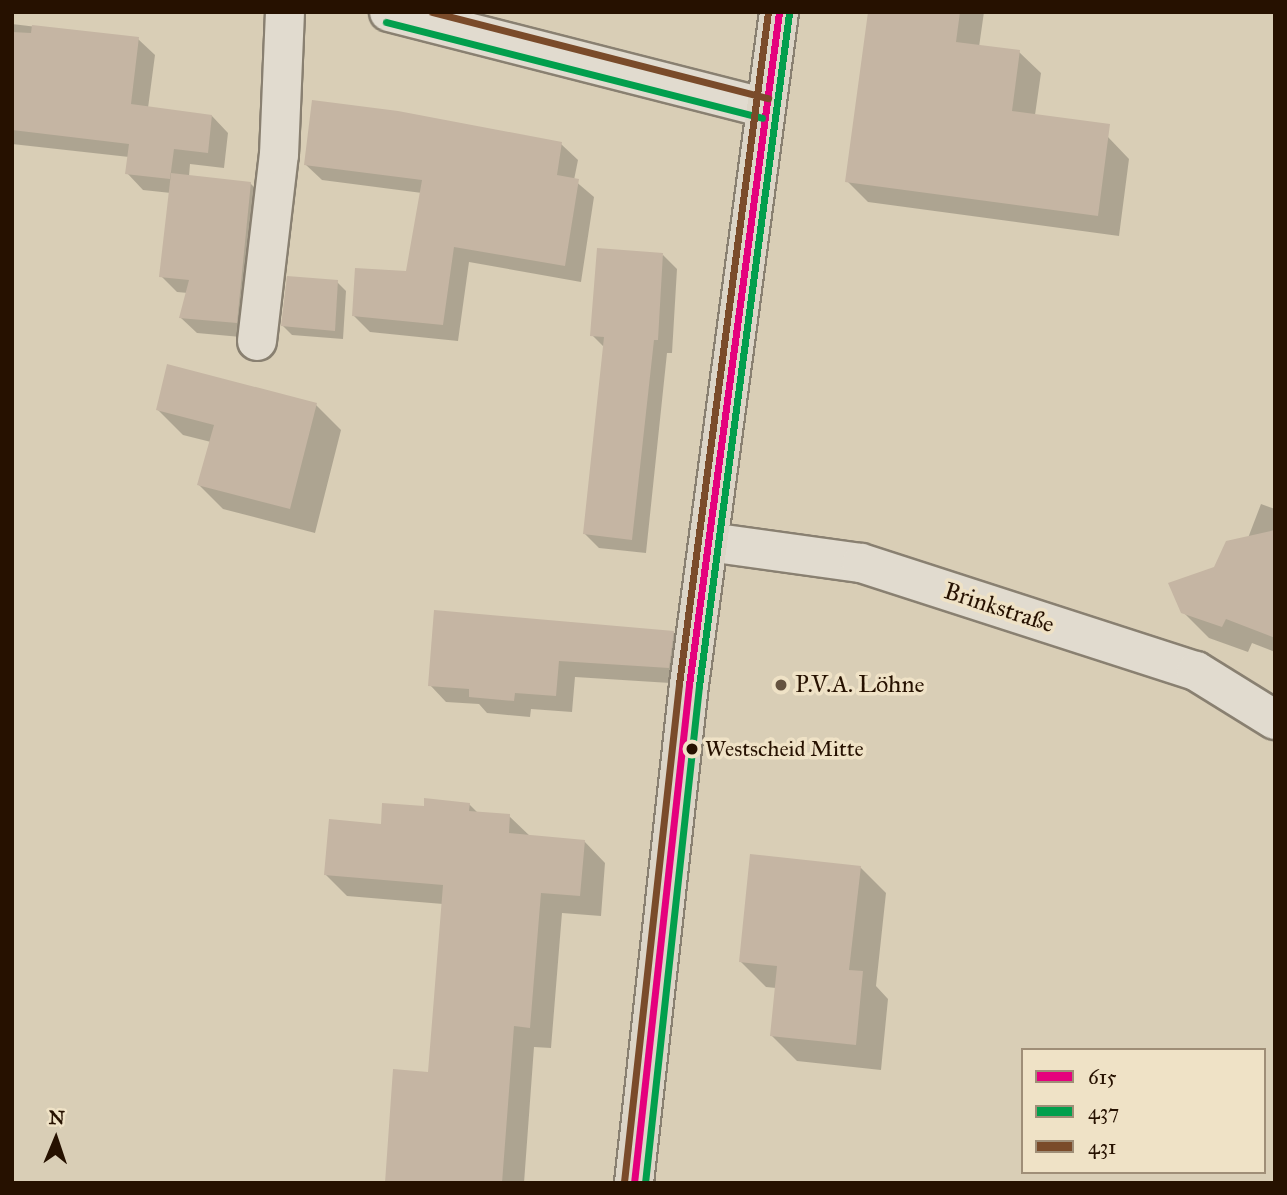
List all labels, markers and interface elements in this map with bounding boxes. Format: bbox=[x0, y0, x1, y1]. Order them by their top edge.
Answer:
street label: Brinkstraße bbox=[940, 577, 1058, 639]
place label: P.V.A. Löhne bbox=[795, 671, 924, 699]
marker: P.V.A. Löhne bbox=[773, 677, 789, 693]
place label: Westscheid Mitte bbox=[705, 736, 864, 762]
marker: Westscheid Mitte bbox=[685, 742, 699, 756]
legend bbox=[1021, 1048, 1266, 1174]
text: 615 bbox=[1088, 1064, 1117, 1090]
text: 437 bbox=[1088, 1099, 1119, 1125]
north arrow bbox=[21, 1104, 91, 1174]
text: N bbox=[48, 1106, 65, 1129]
text: 431 bbox=[1088, 1134, 1116, 1160]

